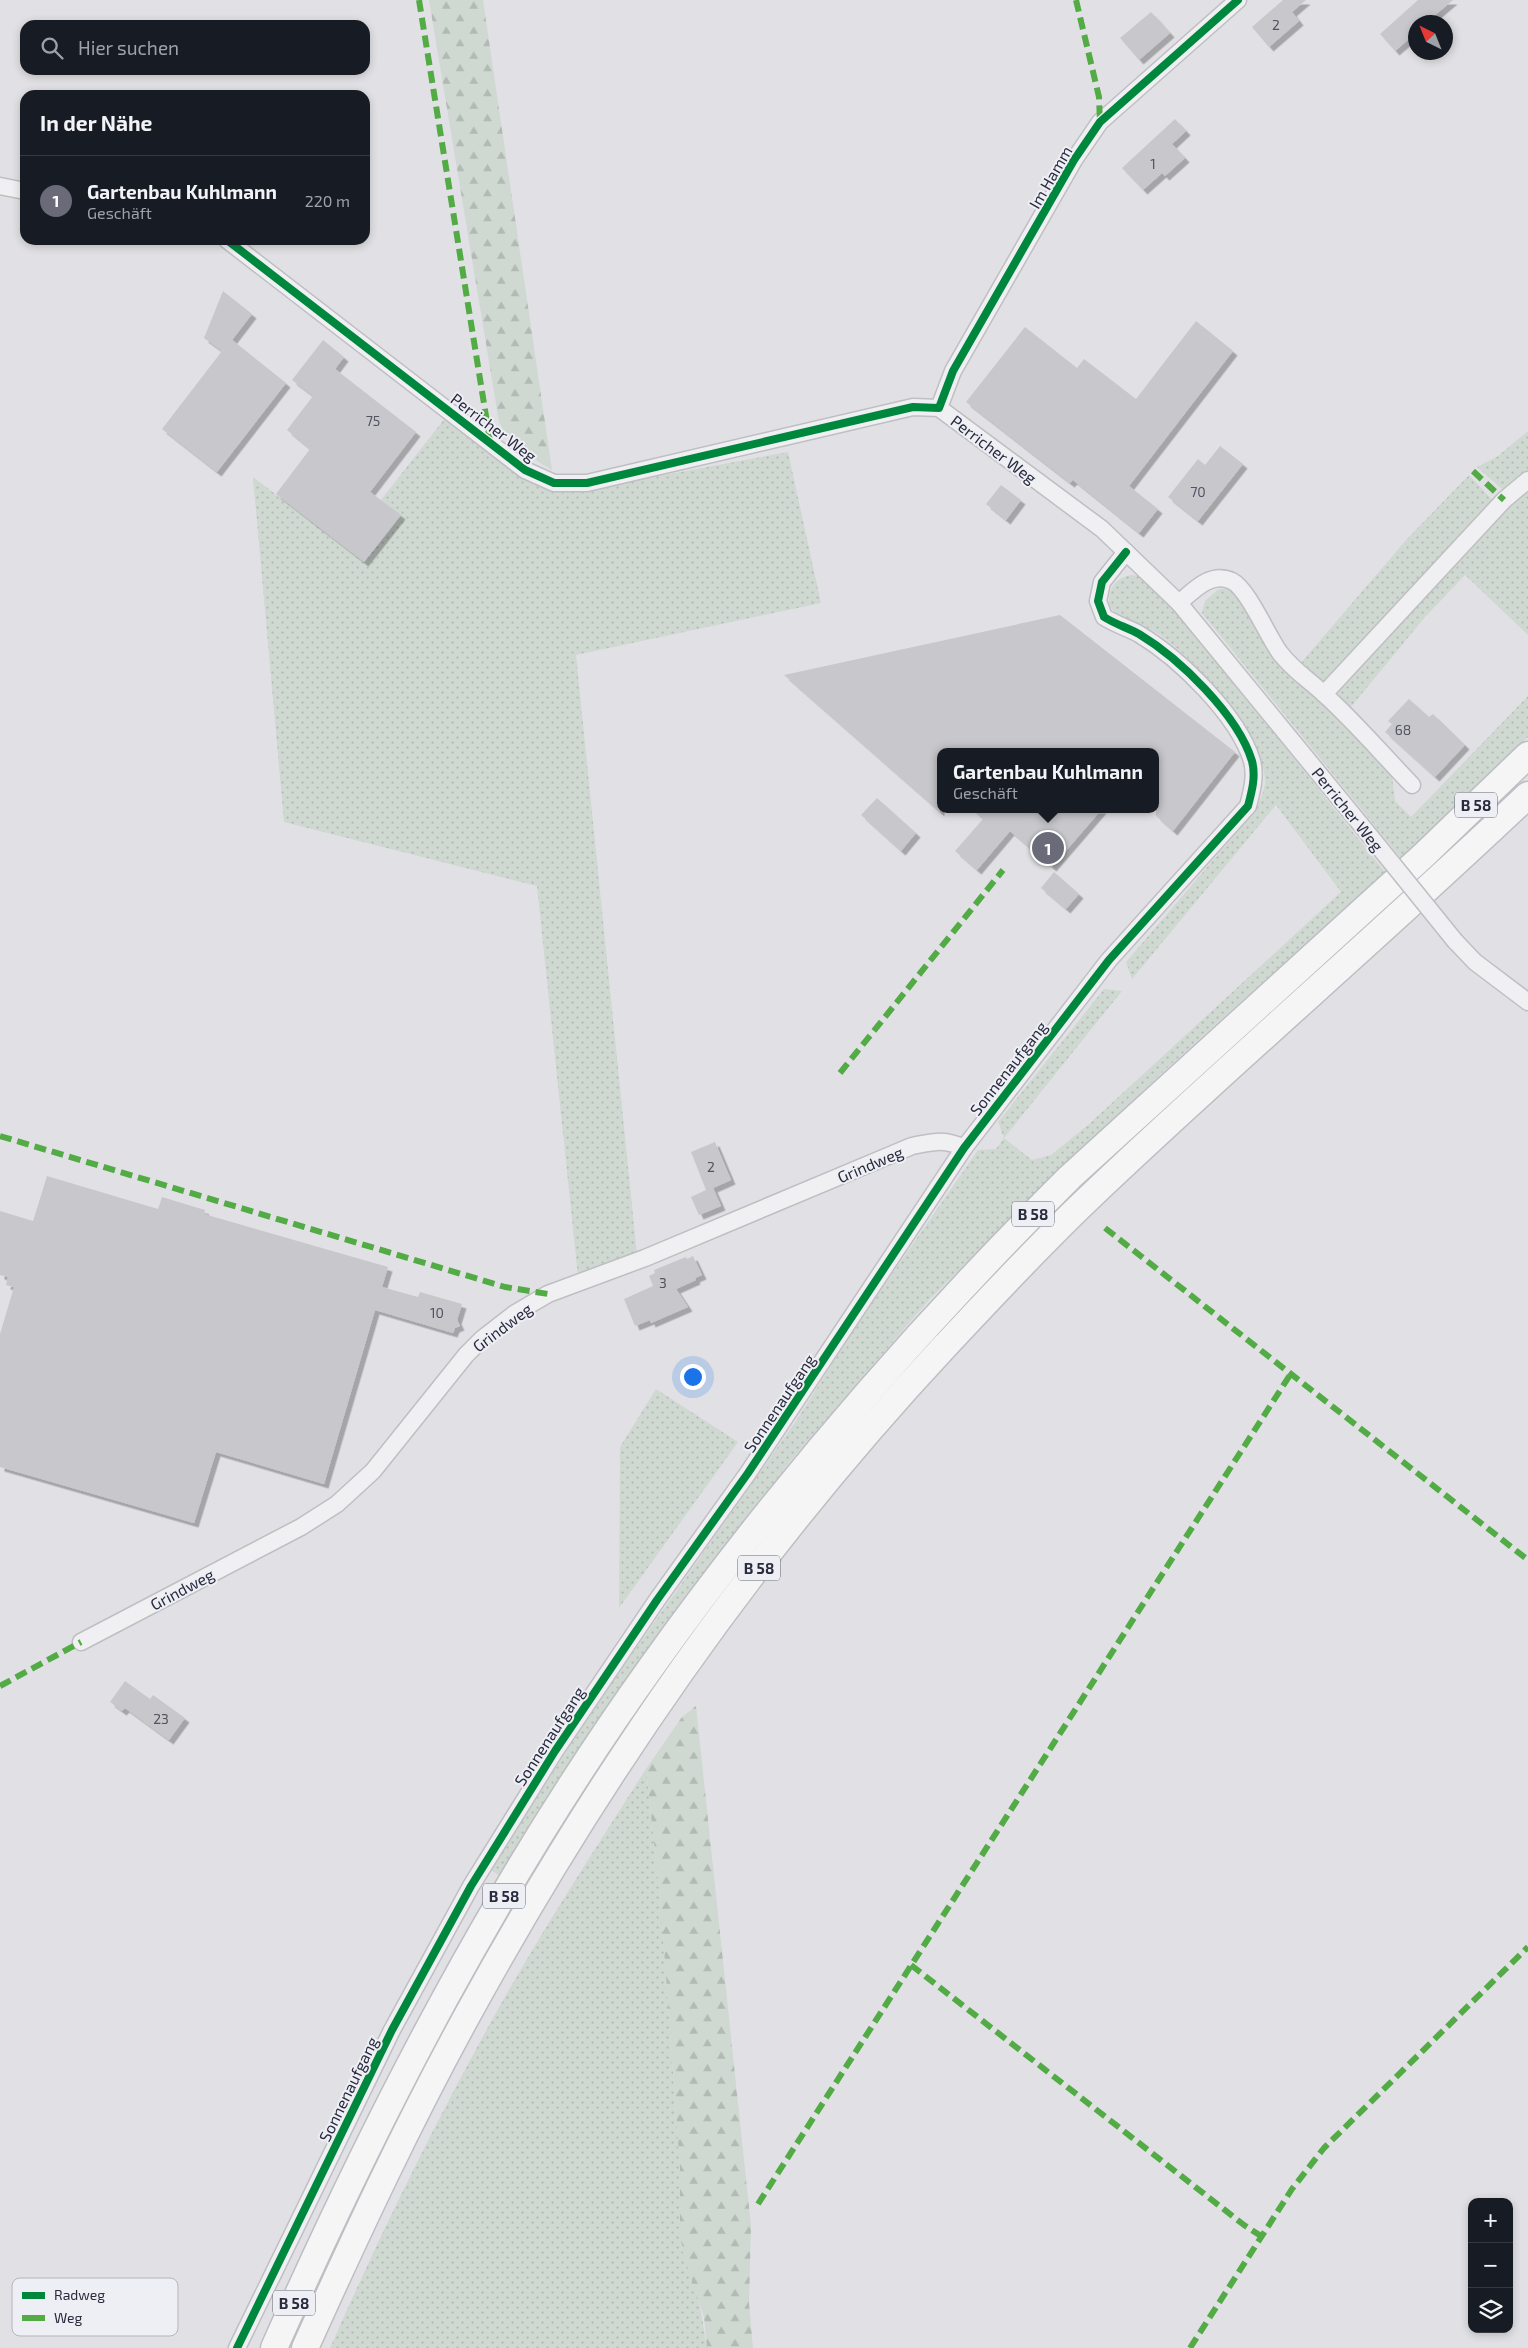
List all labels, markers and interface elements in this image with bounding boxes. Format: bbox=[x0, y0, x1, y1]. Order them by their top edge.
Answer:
north arrow bbox=[1408, 15, 1453, 60]
house number: 2 bbox=[1272, 16, 1280, 33]
search box bbox=[20, 20, 370, 75]
icon: search bbox=[38, 34, 66, 62]
text: Hier suchen bbox=[78, 36, 179, 59]
text: In der Nähe bbox=[40, 110, 152, 135]
street label: Im Hamm bbox=[1024, 142, 1076, 212]
house number: 1 bbox=[1150, 155, 1156, 172]
text: Gartenbau Kuhlmann bbox=[87, 180, 277, 203]
text: 1 bbox=[53, 191, 59, 210]
text: 220 m bbox=[305, 191, 350, 210]
text: Geschäft bbox=[87, 203, 152, 222]
street label: Perricher Weg bbox=[447, 389, 541, 465]
street label: Perricher Weg bbox=[947, 411, 1041, 487]
house number: 75 bbox=[366, 412, 380, 429]
house number: 70 bbox=[1190, 483, 1206, 500]
house number: 68 bbox=[1395, 721, 1411, 738]
popup bbox=[937, 748, 1159, 813]
text: Gartenbau Kuhlmann bbox=[953, 760, 1143, 783]
street label: Perricher Weg bbox=[1308, 763, 1388, 855]
text: Geschäft bbox=[953, 783, 1018, 802]
road number: B 58 bbox=[1455, 792, 1497, 818]
pin: 1 bbox=[1032, 829, 1064, 867]
street label: Sonnenaufgang bbox=[965, 1017, 1051, 1119]
street label: Grindweg bbox=[834, 1142, 906, 1186]
house number: 2 bbox=[707, 1158, 715, 1175]
road number: B 58 bbox=[1012, 1202, 1054, 1226]
house number: 3 bbox=[659, 1274, 667, 1291]
street label: Grindweg bbox=[469, 1298, 536, 1356]
house number: 10 bbox=[430, 1304, 444, 1321]
street label: Sonnenaufgang bbox=[739, 1350, 819, 1456]
your location bbox=[680, 1364, 706, 1390]
road number: B 58 bbox=[738, 1556, 780, 1580]
street label: Grindweg bbox=[147, 1564, 217, 1614]
street label: Sonnenaufgang bbox=[510, 1683, 588, 1789]
house number: 23 bbox=[153, 1710, 169, 1727]
road number: B 58 bbox=[483, 1884, 525, 1908]
street label: Sonnenaufgang bbox=[314, 2033, 382, 2145]
map controls bbox=[1468, 2198, 1513, 2333]
button: + bbox=[1468, 2198, 1513, 2243]
button: − bbox=[1468, 2243, 1513, 2288]
legend bbox=[12, 2278, 178, 2336]
text: Radweg bbox=[54, 2286, 105, 2303]
button: layers bbox=[1468, 2288, 1513, 2333]
road number: B 58 bbox=[273, 2290, 315, 2316]
text: Weg bbox=[54, 2309, 83, 2326]

